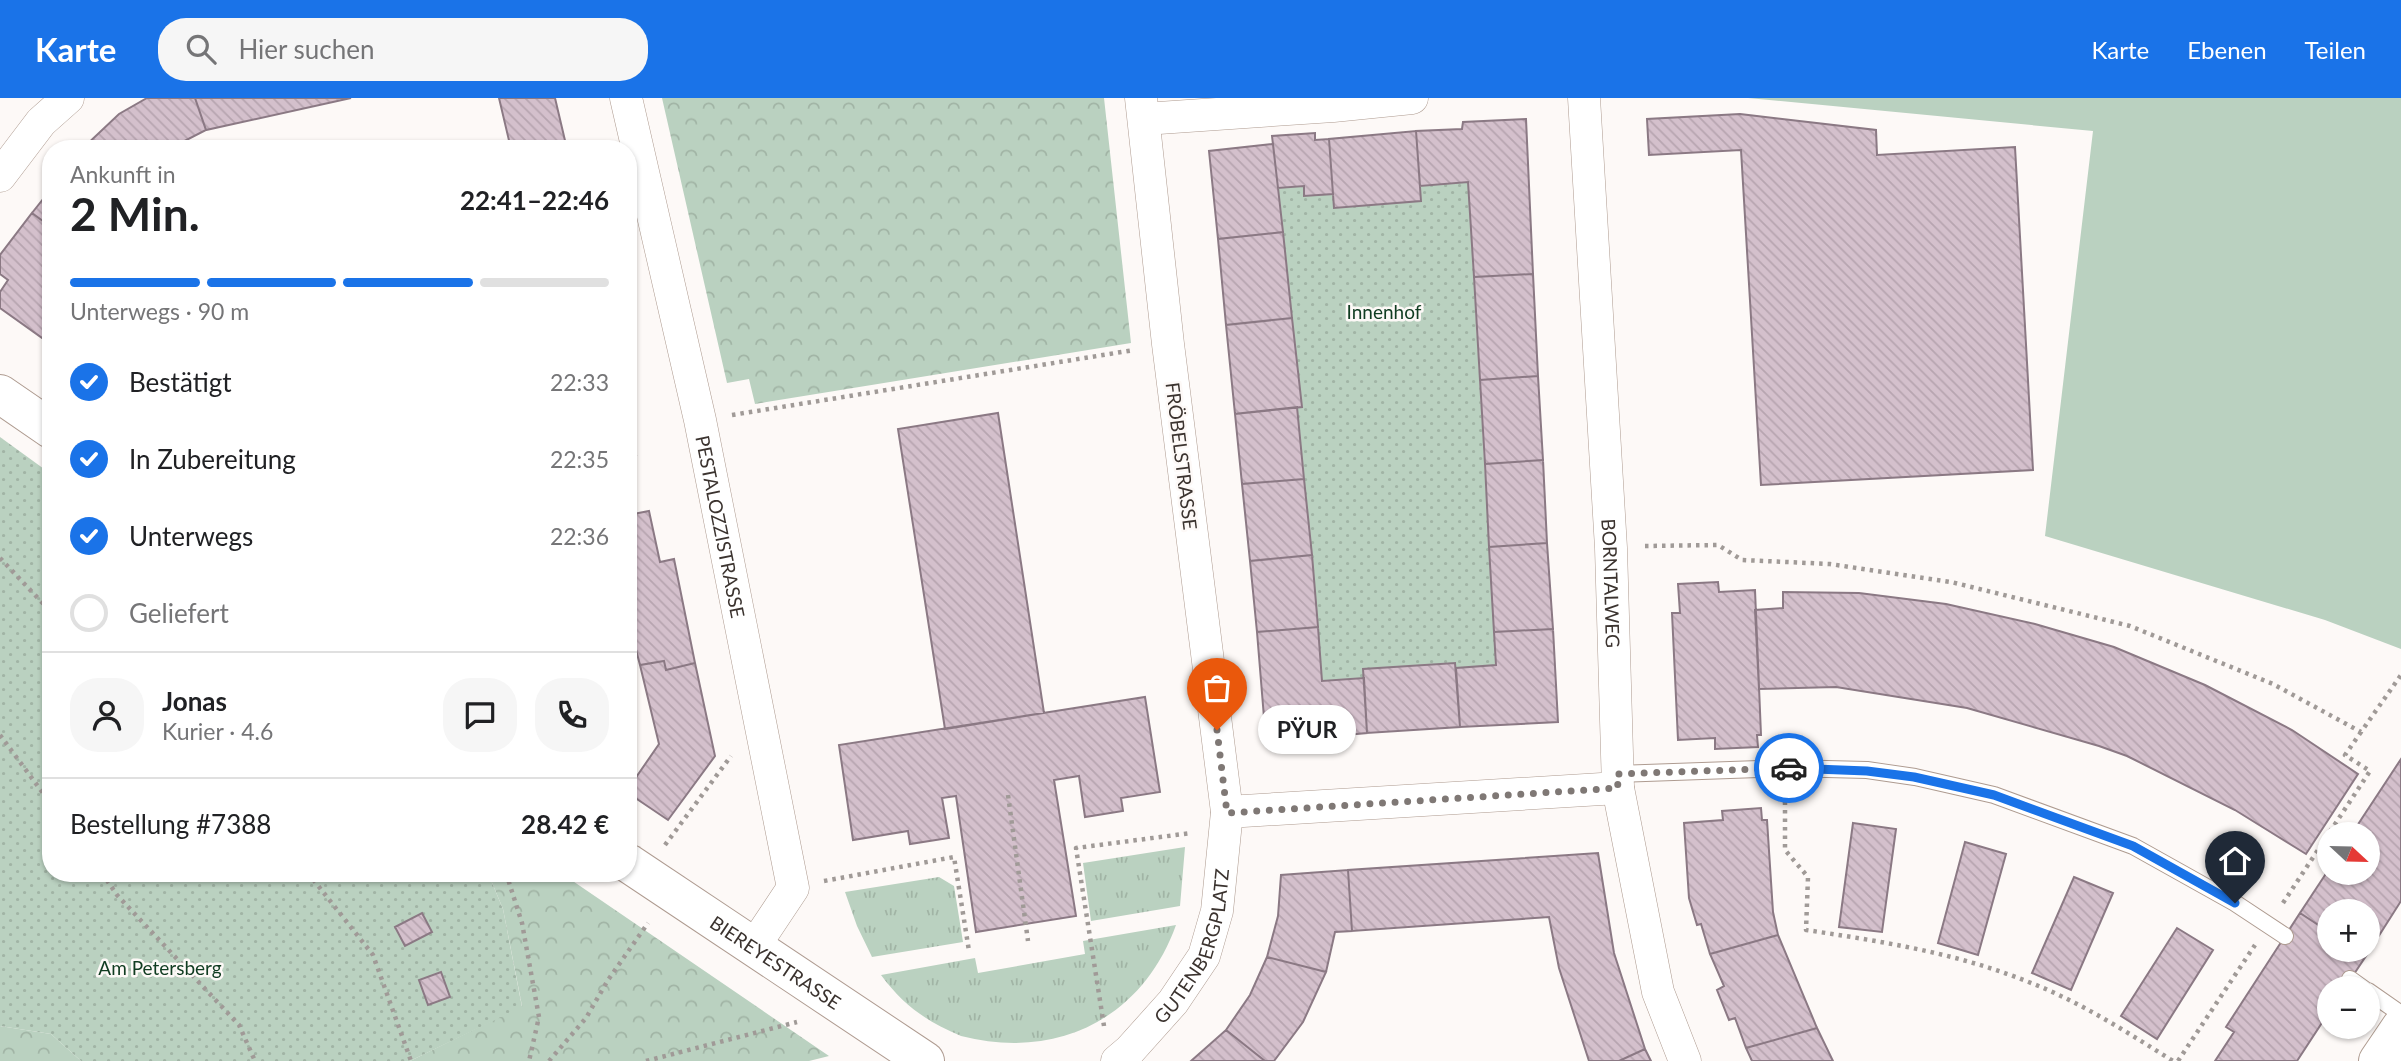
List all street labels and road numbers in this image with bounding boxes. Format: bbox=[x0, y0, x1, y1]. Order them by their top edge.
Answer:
street label: FRÖBELSTRASSE bbox=[1162, 381, 1202, 531]
street label: PESTALOZZISTRASSE bbox=[692, 433, 751, 620]
street label: BORNTALWEG bbox=[1598, 518, 1625, 648]
street label: GUTENBERGPLATZ bbox=[1148, 867, 1233, 1028]
street label: BIEREYESTRASSE bbox=[706, 910, 846, 1014]

